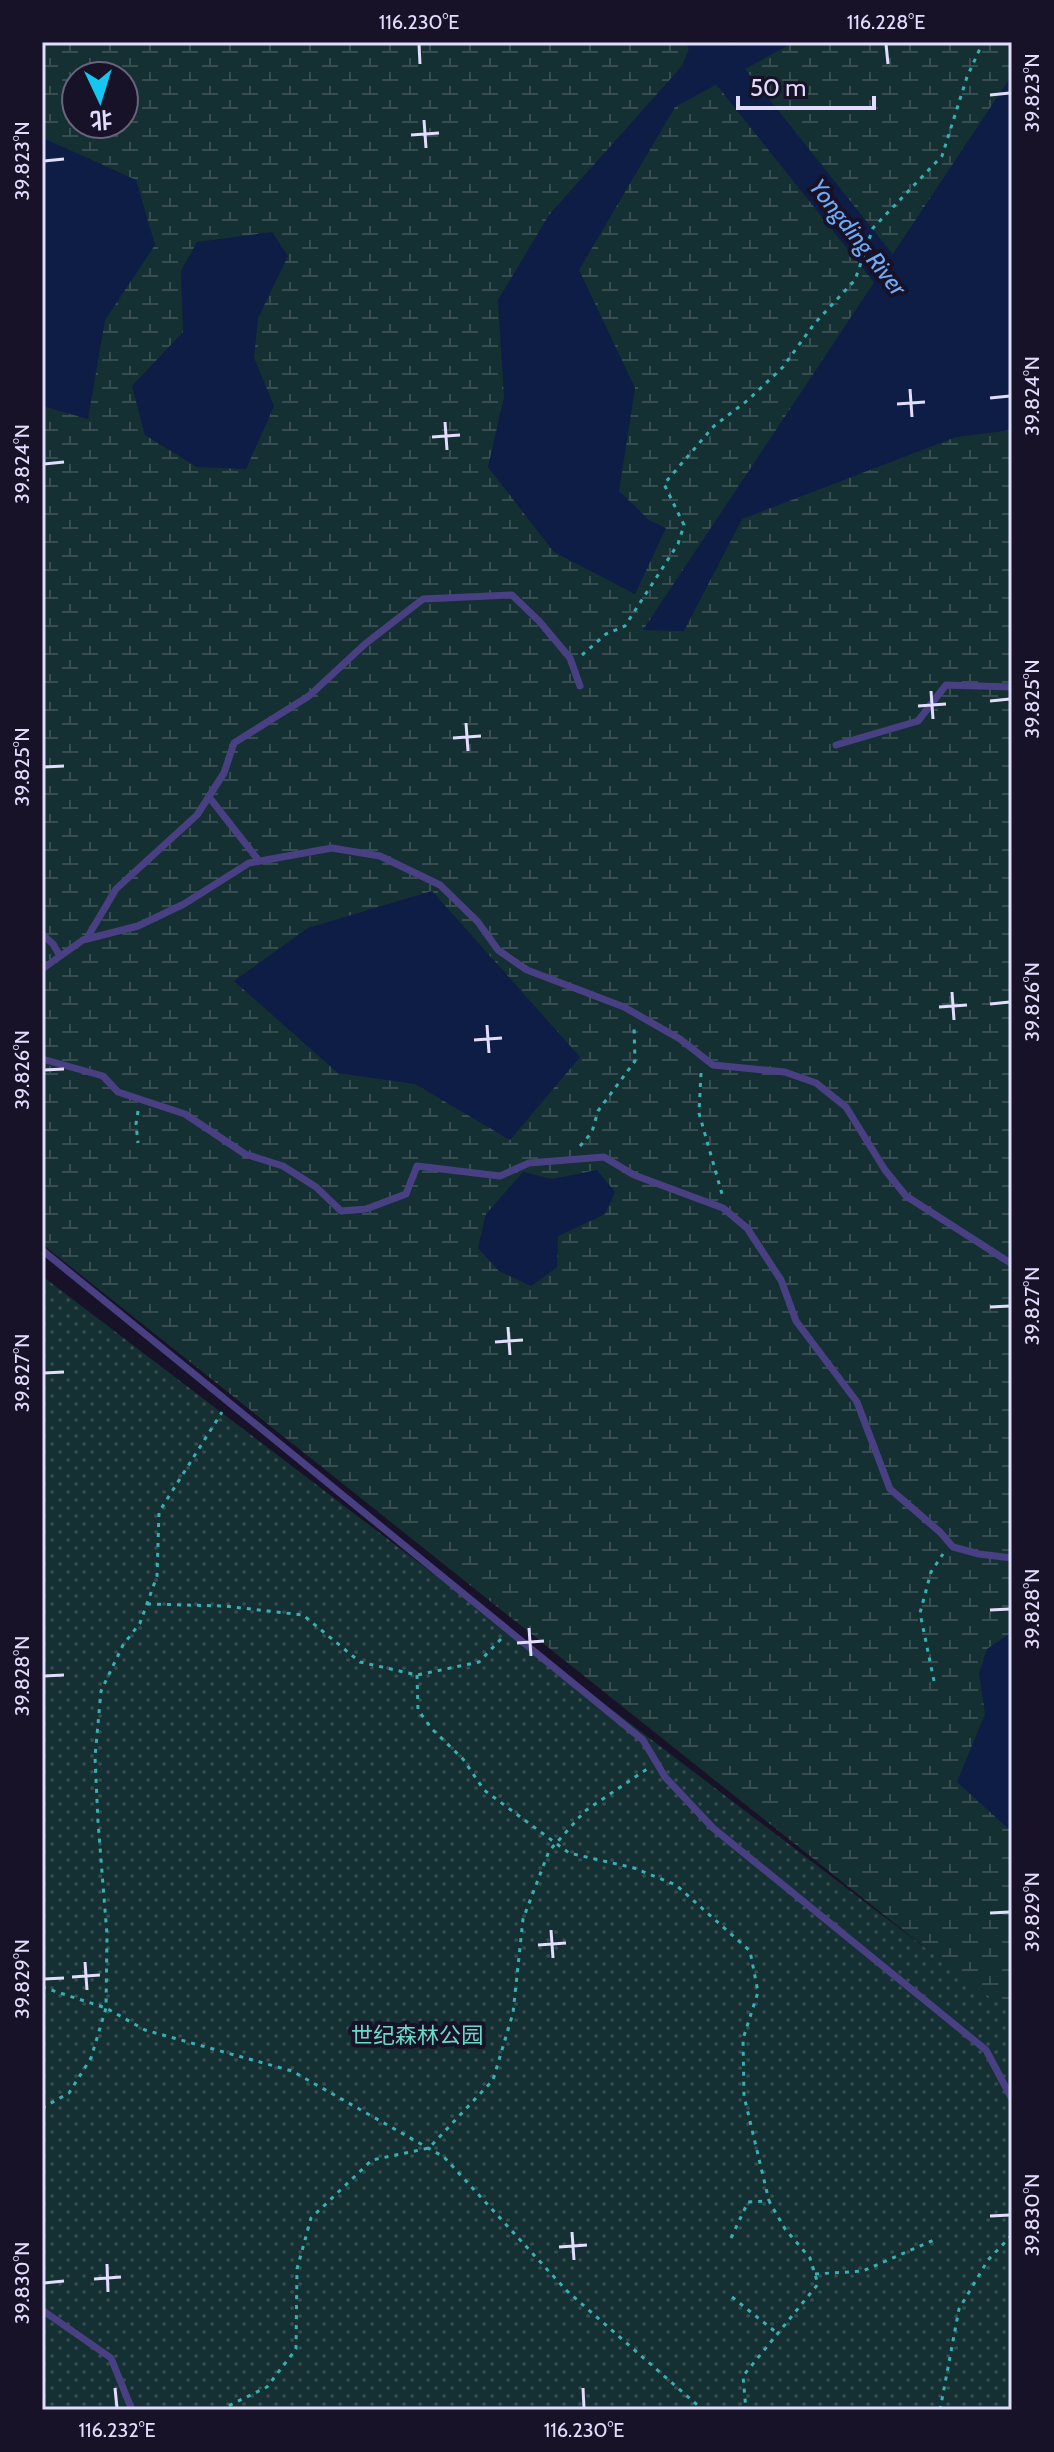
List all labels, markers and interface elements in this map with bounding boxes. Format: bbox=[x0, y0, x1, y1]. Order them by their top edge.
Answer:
text: 116.230°E bbox=[379, 10, 459, 34]
text: 116.228°E bbox=[847, 10, 925, 34]
text: 39.823°N bbox=[1020, 53, 1044, 133]
north arrow bbox=[60, 60, 140, 140]
scale bar bbox=[738, 60, 874, 110]
text: 50 m bbox=[750, 73, 806, 102]
text: 北 bbox=[89, 105, 113, 134]
text: 39.823°N bbox=[10, 121, 34, 201]
water label: Yongding River bbox=[803, 173, 914, 303]
text: 39.824°N bbox=[1020, 356, 1044, 436]
text: 39.824°N bbox=[10, 424, 34, 504]
text: 39.825°N bbox=[1020, 659, 1044, 739]
text: 39.825°N bbox=[10, 727, 34, 807]
text: 39.826°N bbox=[1020, 962, 1044, 1042]
text: 39.826°N bbox=[10, 1030, 34, 1110]
text: 39.827°N bbox=[1020, 1267, 1044, 1345]
text: 39.827°N bbox=[10, 1334, 34, 1412]
text: 39.828°N bbox=[1020, 1569, 1044, 1649]
text: 39.828°N bbox=[10, 1636, 34, 1716]
text: 39.829°N bbox=[1020, 1872, 1044, 1952]
text: 39.829°N bbox=[10, 1939, 34, 2019]
park label: 世纪森林公园 bbox=[351, 2022, 483, 2049]
text: 39.830°N bbox=[1020, 2174, 1044, 2256]
text: 39.830°N bbox=[10, 2242, 34, 2324]
text: 116.232°E bbox=[78, 2418, 156, 2442]
text: 116.230°E bbox=[544, 2418, 624, 2442]

